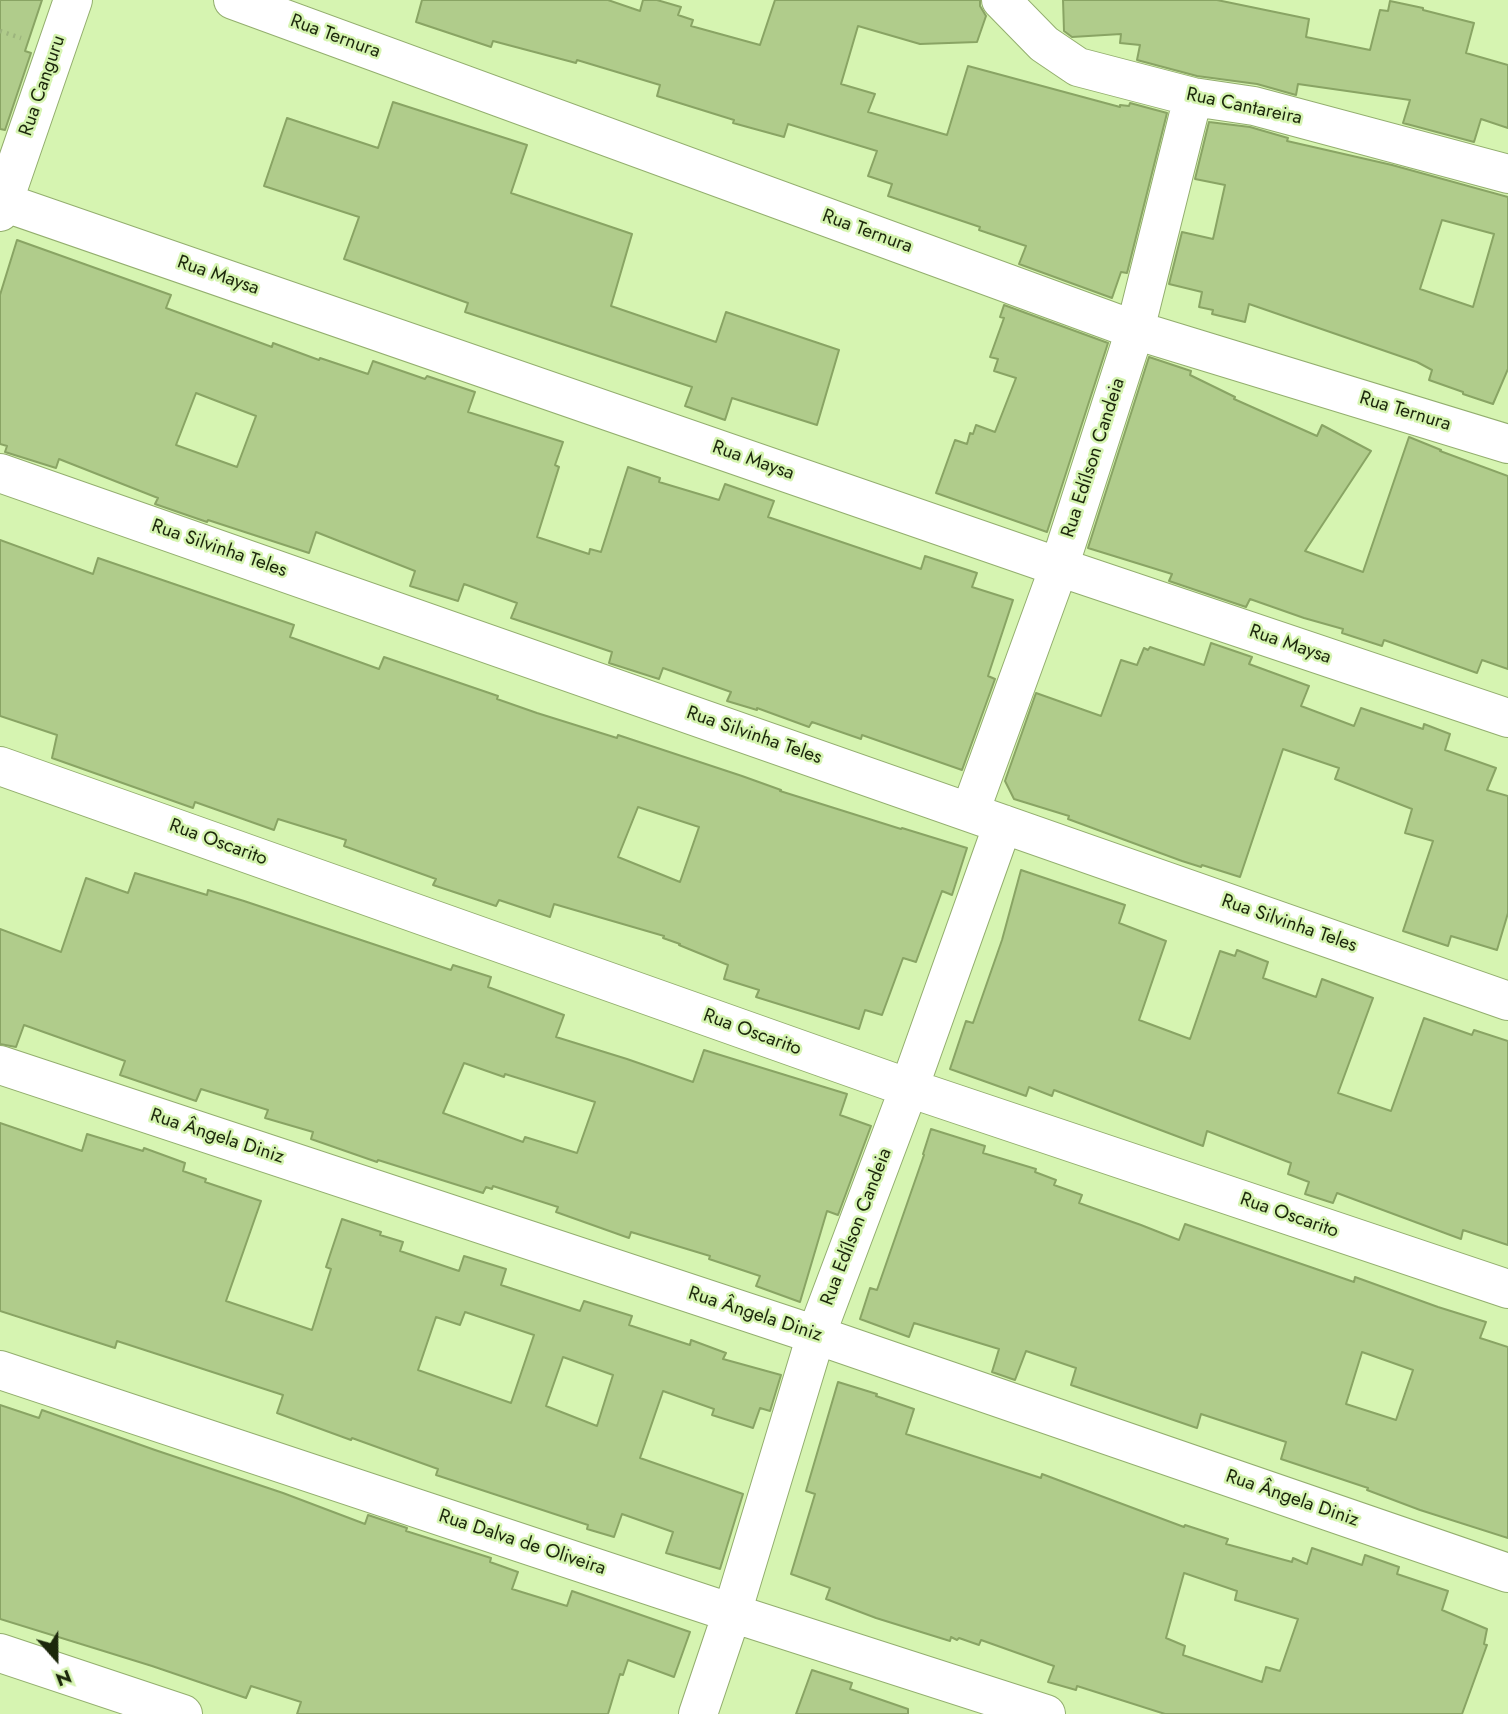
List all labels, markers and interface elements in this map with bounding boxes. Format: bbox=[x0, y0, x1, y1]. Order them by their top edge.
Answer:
street label: Rua Ternura bbox=[287, 10, 383, 64]
street label: Rua Canguru bbox=[15, 33, 71, 139]
street label: Rua Cantareira bbox=[1184, 84, 1304, 130]
street label: Rua Ternura bbox=[819, 205, 915, 259]
street label: Rua Maysa bbox=[174, 251, 262, 301]
street label: Rua Edílson Candeia bbox=[1057, 375, 1131, 541]
street label: Rua Ternura bbox=[1357, 387, 1453, 437]
street label: Rua Maysa bbox=[709, 436, 797, 486]
street label: Rua Silvinha Teles bbox=[148, 515, 290, 583]
street label: Rua Maysa bbox=[1246, 620, 1334, 670]
street label: Rua Silvinha Teles bbox=[683, 702, 825, 770]
street label: Rua Oscarito bbox=[166, 815, 270, 871]
street label: Rua Silvinha Teles bbox=[1218, 890, 1360, 958]
street label: Rua Oscarito bbox=[700, 1005, 804, 1061]
street label: Rua Ângela Diniz bbox=[147, 1105, 287, 1169]
street label: Rua Edílson Candeia bbox=[817, 1145, 897, 1309]
street label: Rua Oscarito bbox=[1237, 1188, 1341, 1244]
street label: Rua Ângela Diniz bbox=[685, 1283, 825, 1347]
street label: Rua Ângela Diniz bbox=[1222, 1466, 1362, 1532]
street label: Rua Dalva de Oliveira bbox=[436, 1505, 608, 1581]
north arrow bbox=[21, 1623, 91, 1693]
text: N bbox=[52, 1663, 76, 1693]

